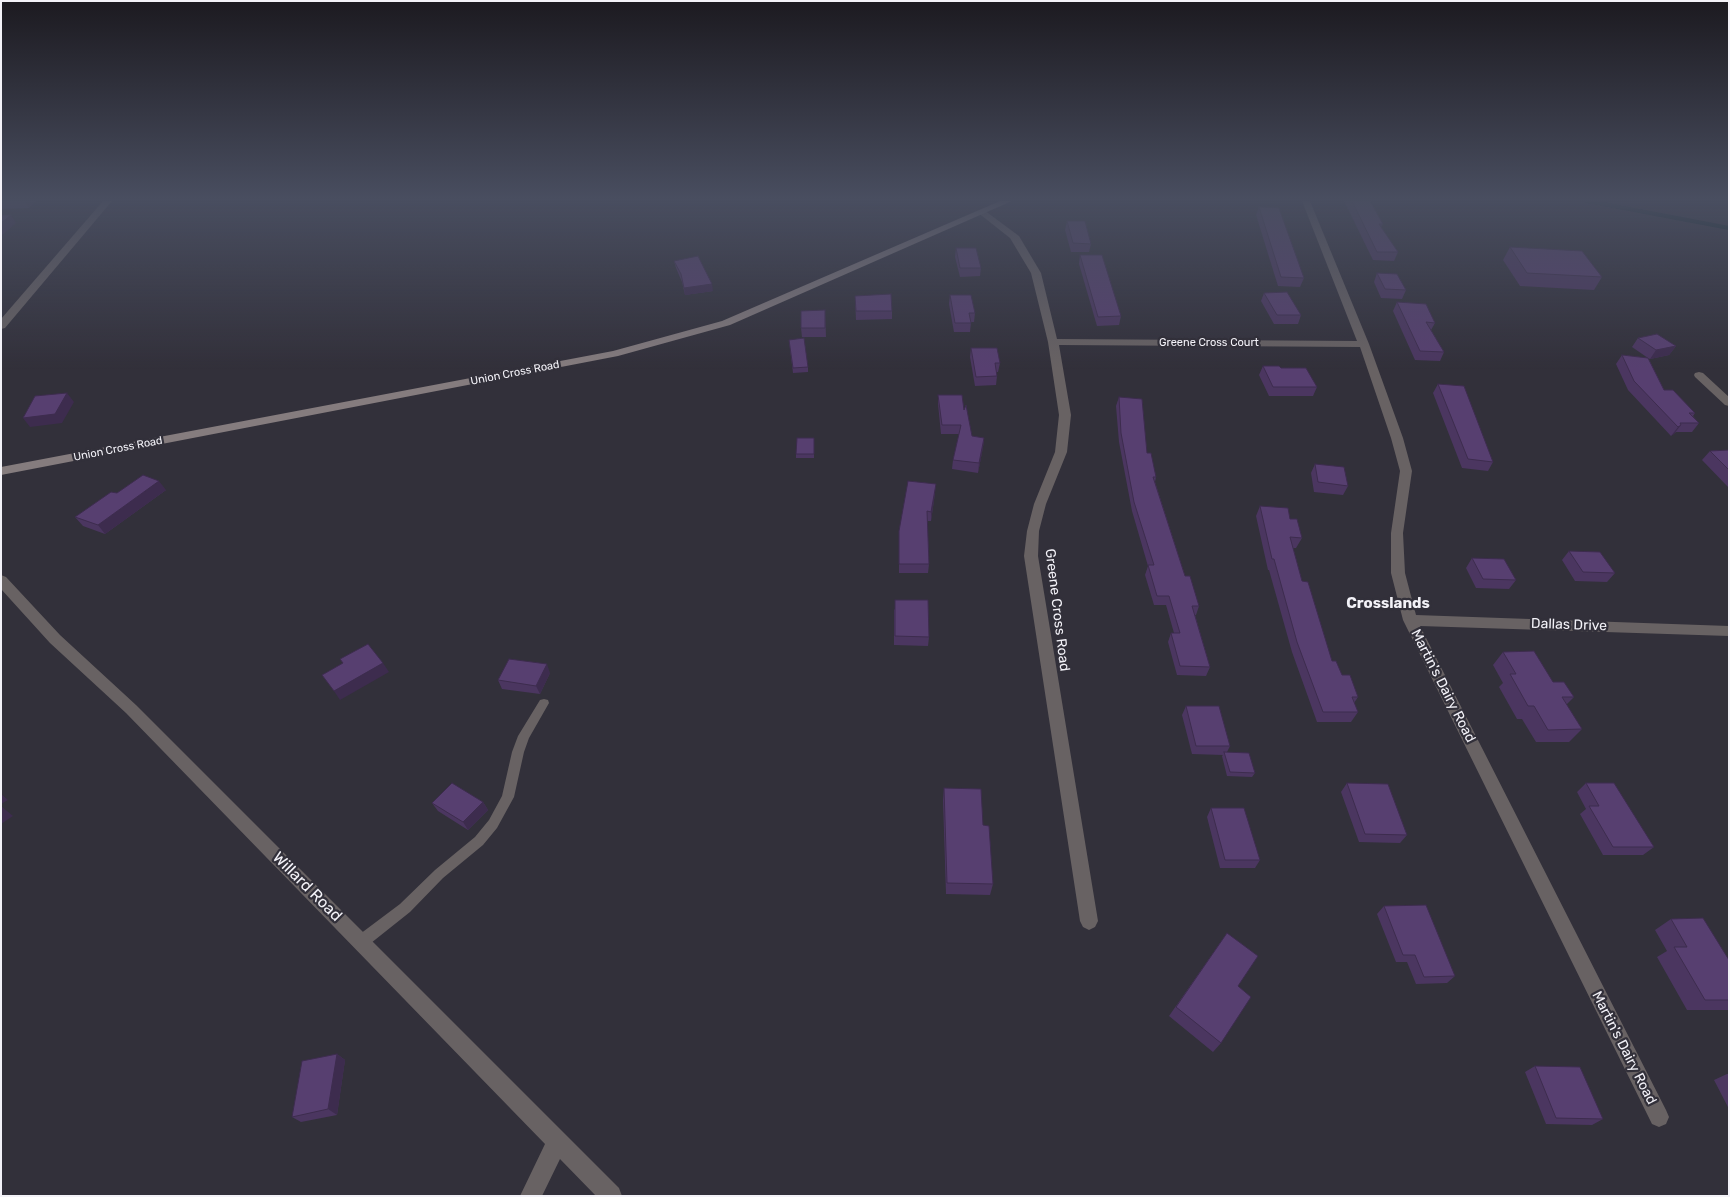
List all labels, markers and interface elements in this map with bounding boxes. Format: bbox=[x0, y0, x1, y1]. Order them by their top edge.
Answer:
street label: Greene Cross Court bbox=[1159, 336, 1259, 350]
street label: Union Cross Road bbox=[469, 358, 561, 388]
street label: Union Cross Road bbox=[72, 434, 164, 464]
street label: Greene Cross Road bbox=[1041, 548, 1073, 672]
district label: Crosslands bbox=[1346, 595, 1430, 613]
street label: Dallas Drive bbox=[1531, 615, 1607, 635]
street label: Martin's Dairy Road bbox=[1407, 627, 1479, 745]
street label: Willard Road bbox=[268, 848, 346, 926]
street label: Martin's Dairy Road bbox=[1588, 989, 1660, 1107]

